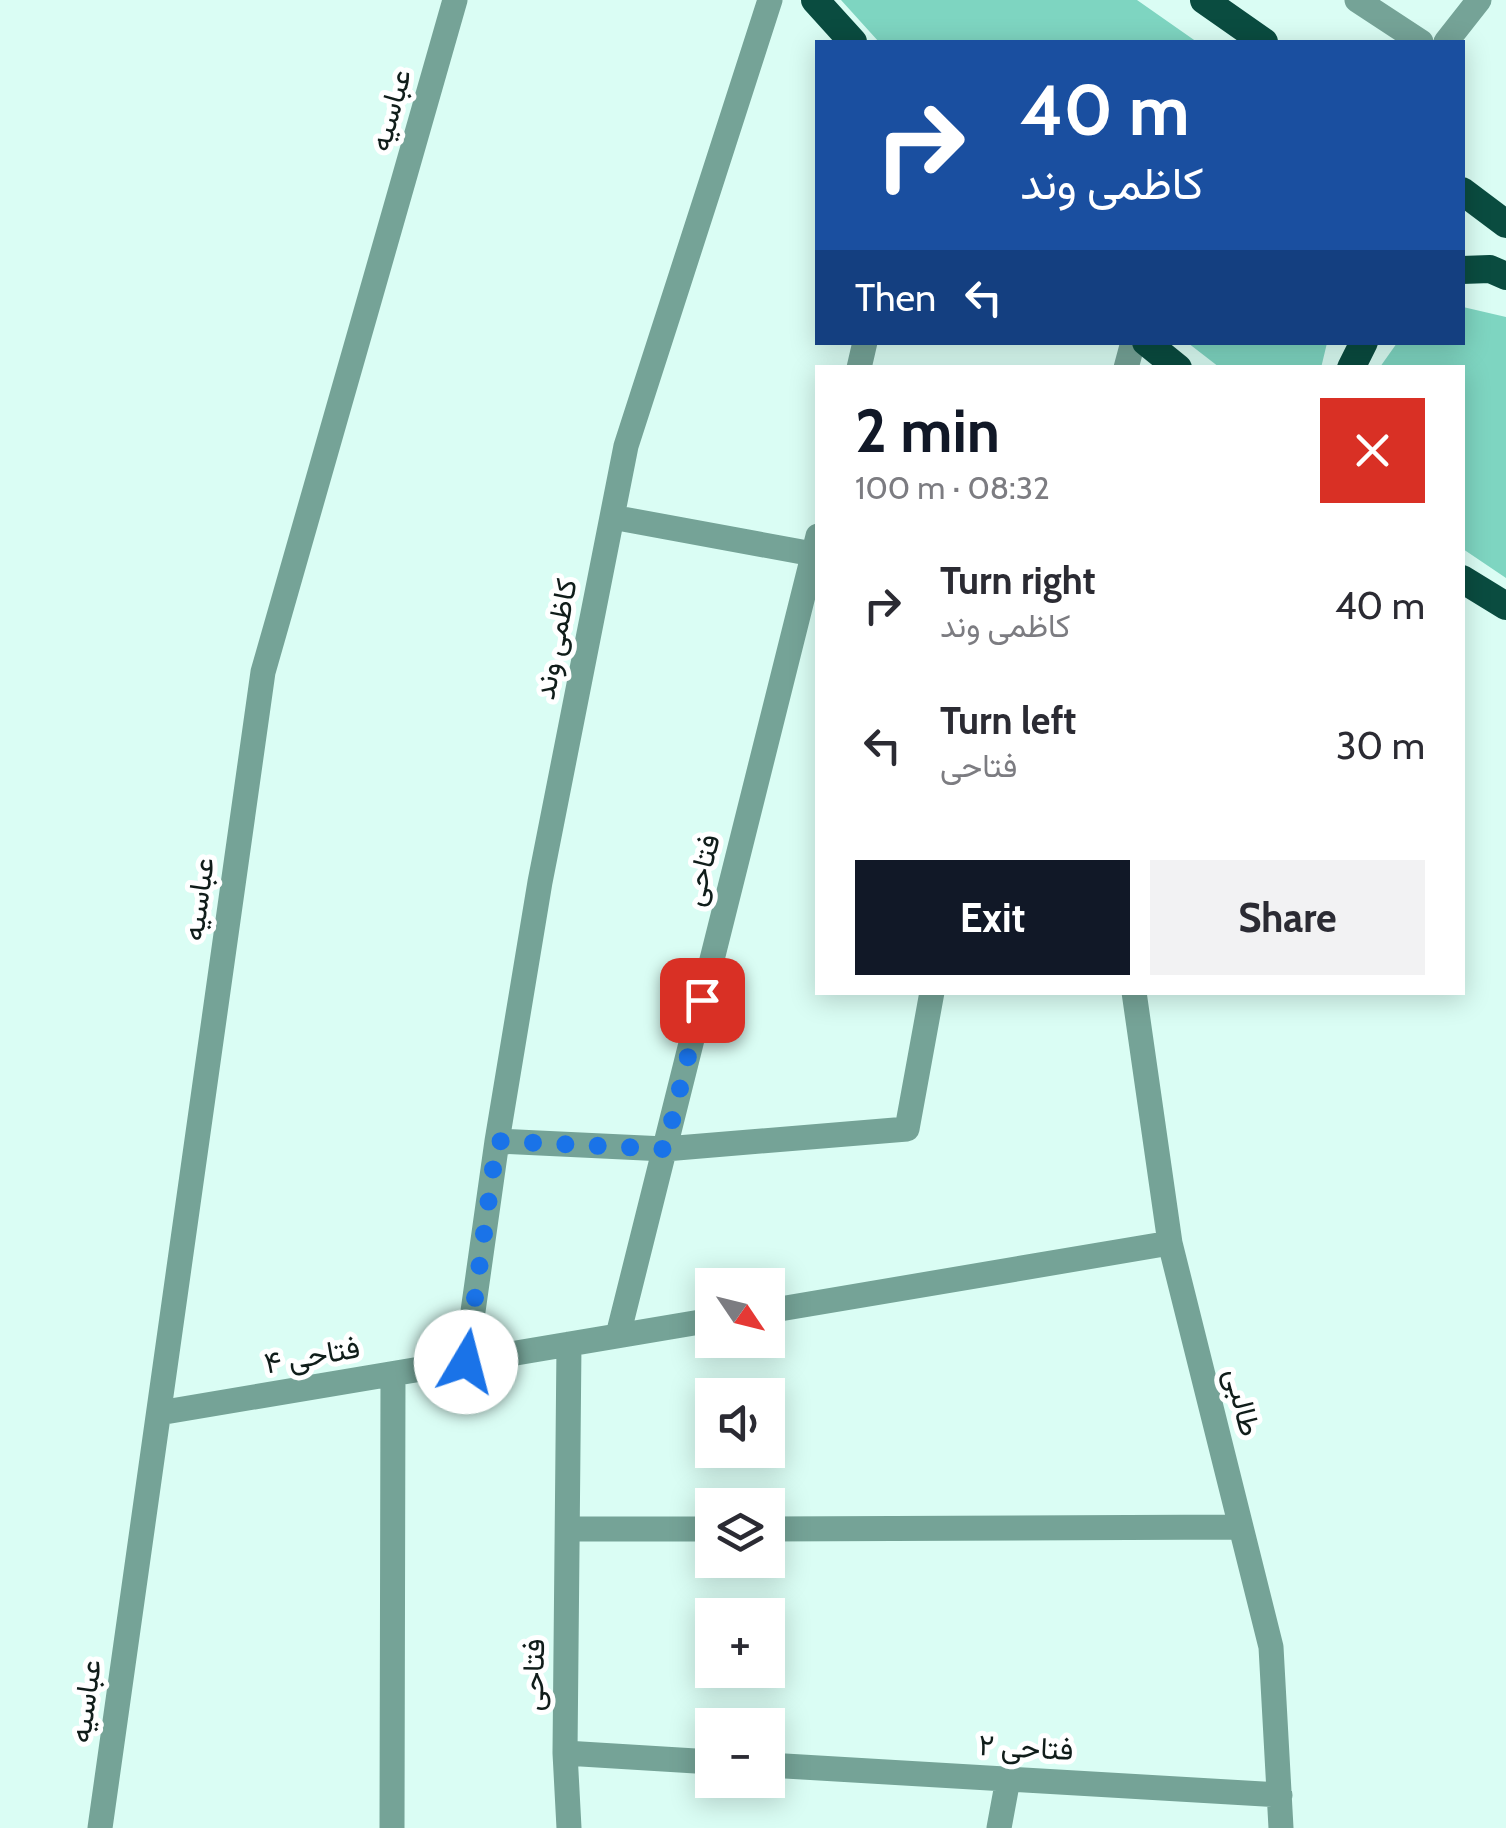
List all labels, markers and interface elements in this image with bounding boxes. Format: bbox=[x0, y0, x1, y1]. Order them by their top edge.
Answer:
street label: عباسیه bbox=[361, 65, 419, 155]
text: 40 m bbox=[1020, 67, 1189, 153]
icon: right bbox=[855, 80, 985, 210]
text: کاظمی وند bbox=[1020, 156, 1204, 210]
icon: left bbox=[956, 270, 1011, 325]
text: Then bbox=[855, 274, 936, 321]
text: 2 min bbox=[855, 394, 1000, 467]
button: close bbox=[1320, 398, 1425, 503]
text: 100 m · 08:32 bbox=[855, 468, 1050, 507]
text: Turn right bbox=[940, 557, 1096, 604]
street label: کاظمی وند bbox=[525, 575, 585, 703]
icon: right bbox=[855, 578, 910, 633]
text: 40 m bbox=[1335, 582, 1425, 629]
text: کاظمی وند bbox=[940, 606, 1071, 645]
text: Turn left bbox=[940, 697, 1076, 744]
icon: left bbox=[855, 718, 910, 773]
text: 30 m bbox=[1336, 722, 1425, 769]
text: فتاحی bbox=[940, 746, 1017, 785]
street label: فتاحی bbox=[674, 830, 728, 910]
street label: عباسیه bbox=[174, 855, 222, 943]
button: Exit bbox=[855, 860, 1130, 975]
button: Share bbox=[1150, 860, 1425, 975]
pin bbox=[660, 958, 745, 1043]
icon: arrive bbox=[675, 973, 730, 1028]
north arrow bbox=[695, 1268, 785, 1358]
map controls bbox=[695, 1268, 785, 1798]
position arrow bbox=[414, 1310, 518, 1414]
street label: فتاحی ۴ bbox=[261, 1328, 363, 1382]
street label: طالبی bbox=[1217, 1364, 1269, 1440]
button: sound bbox=[695, 1378, 785, 1468]
button: layers bbox=[695, 1488, 785, 1578]
button: + bbox=[695, 1598, 785, 1688]
street label: فتاحی bbox=[514, 1638, 552, 1712]
street label: عباسیه bbox=[61, 1657, 109, 1745]
button: − bbox=[695, 1708, 785, 1798]
street label: فتاحی ۲ bbox=[978, 1726, 1074, 1768]

